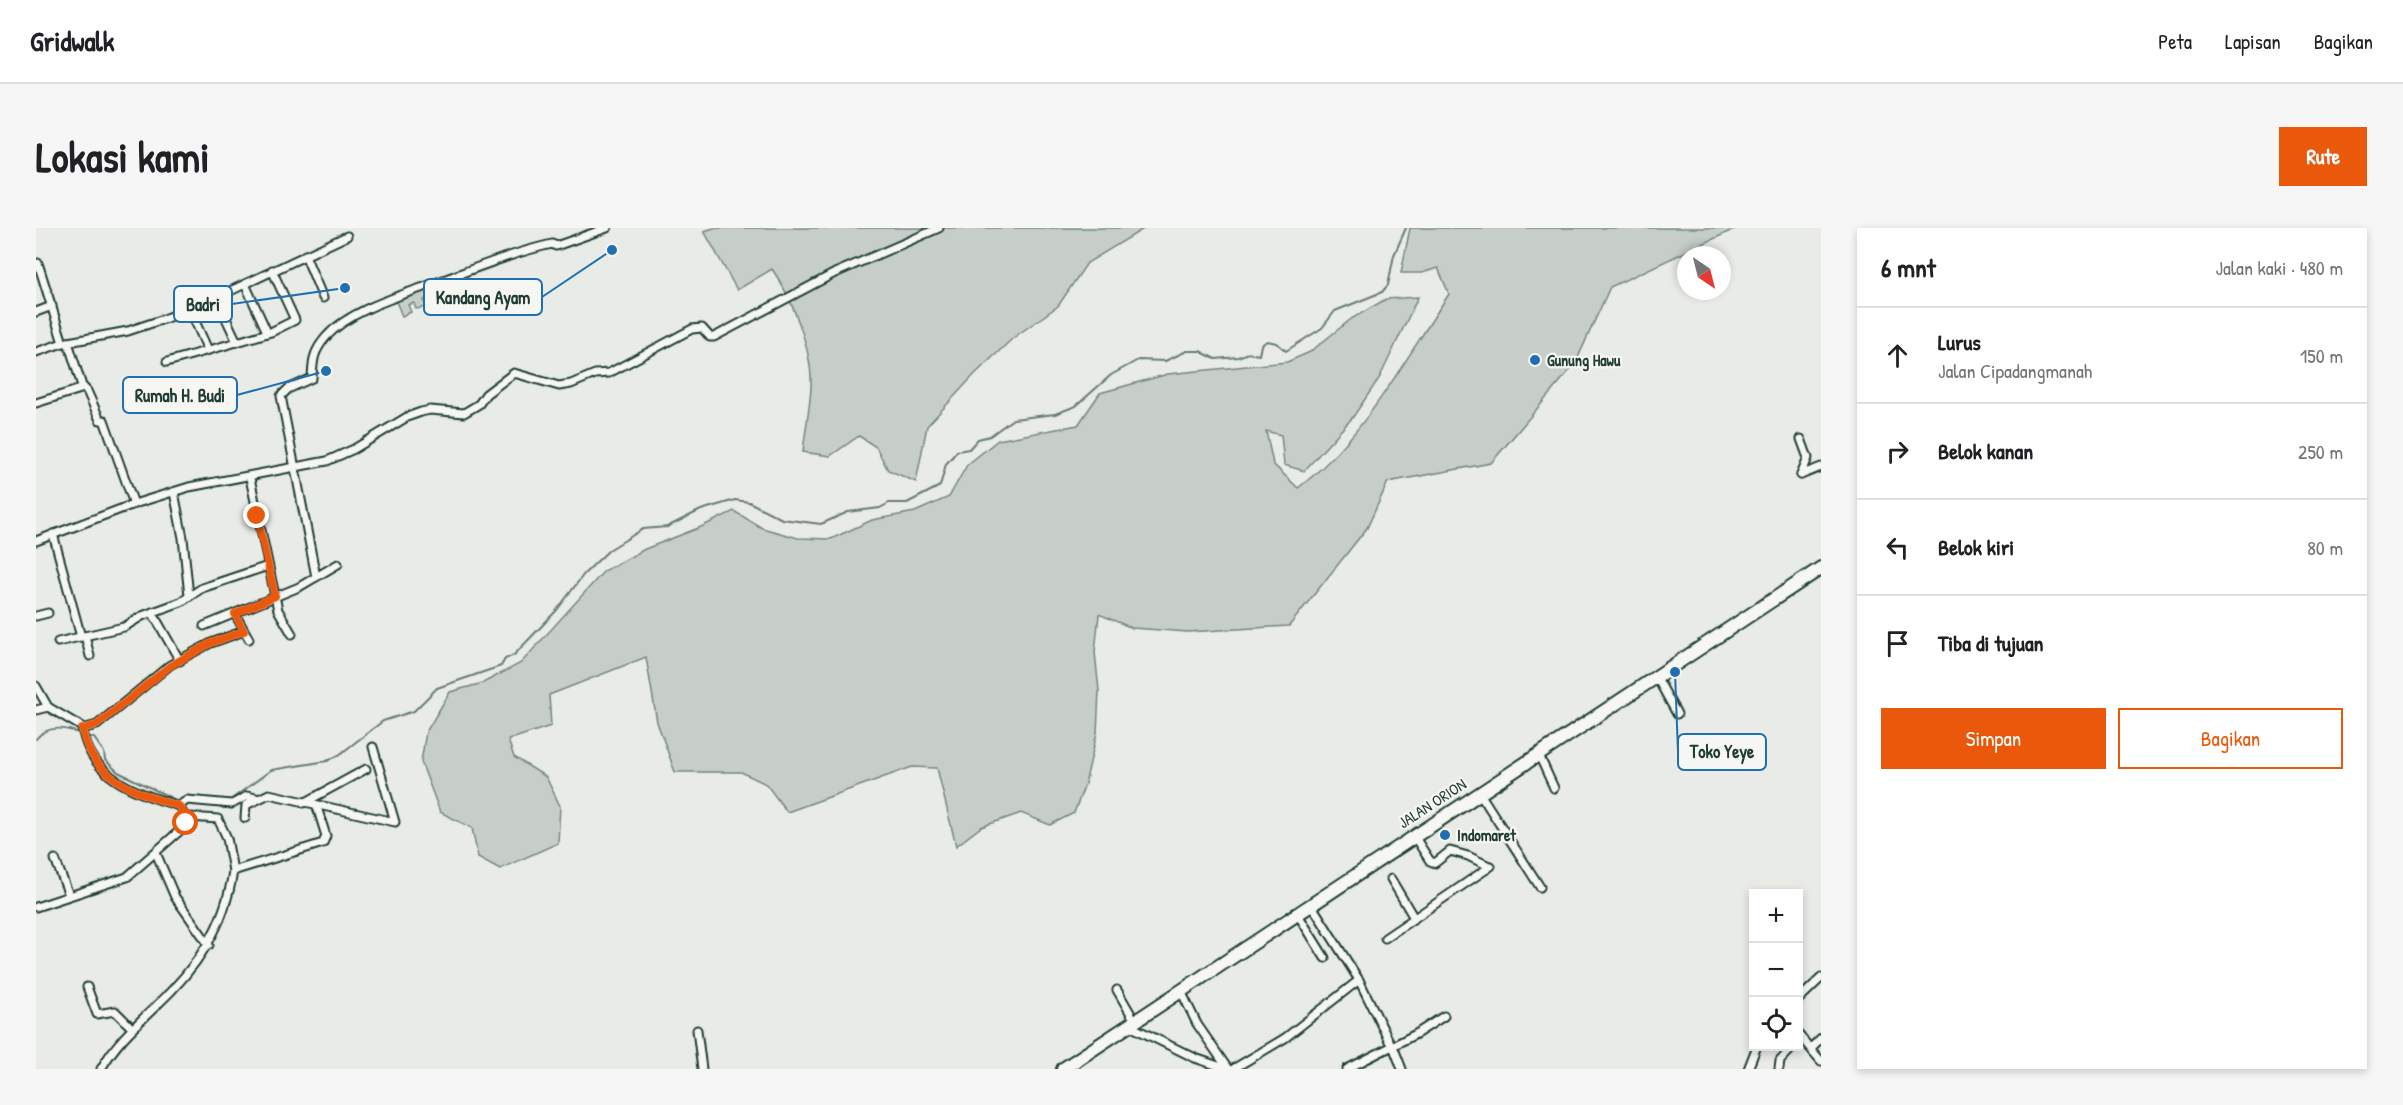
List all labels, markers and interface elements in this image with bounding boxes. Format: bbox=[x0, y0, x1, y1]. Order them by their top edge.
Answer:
text: Gridwalk bbox=[30, 22, 114, 60]
text: Peta bbox=[2158, 27, 2192, 56]
text: Lapisan bbox=[2225, 27, 2281, 56]
text: Bagikan bbox=[2314, 27, 2373, 56]
button: Rute bbox=[2279, 127, 2367, 186]
text: Lokasi kami bbox=[36, 128, 210, 185]
north arrow bbox=[1677, 246, 1731, 300]
text: 6 mnt bbox=[1881, 250, 1936, 285]
text: Jalan kaki · 480 m bbox=[2216, 254, 2343, 281]
callout: Kandang Ayam bbox=[424, 279, 542, 315]
text: Kandang Ayam bbox=[436, 285, 530, 311]
callout: Badri bbox=[174, 286, 232, 322]
text: Badri bbox=[186, 292, 220, 317]
text: Lurus bbox=[1938, 327, 1981, 357]
icon: ahead bbox=[1881, 339, 1914, 372]
text: 150 m bbox=[2300, 342, 2343, 369]
place label: Gunung Hawu bbox=[1547, 349, 1621, 372]
marker: Gunung Hawu bbox=[1528, 353, 1542, 367]
text: Jalan Cipadangmanah bbox=[1938, 357, 2092, 384]
callout: Rumah H. Budi bbox=[123, 377, 237, 413]
text: Rumah H. Budi bbox=[135, 383, 225, 408]
icon: right bbox=[1881, 435, 1914, 468]
text: Belok kanan bbox=[1938, 436, 2033, 466]
text: 250 m bbox=[2298, 438, 2343, 465]
route end bbox=[243, 502, 269, 528]
icon: left bbox=[1881, 531, 1914, 564]
text: Belok kiri bbox=[1938, 532, 2014, 562]
text: 80 m bbox=[2307, 534, 2343, 561]
icon: arrive bbox=[1881, 627, 1914, 660]
text: Tiba di tujuan bbox=[1938, 628, 2043, 658]
button: Simpan bbox=[1881, 708, 2106, 769]
button: Bagikan bbox=[2118, 708, 2343, 769]
callout: Toko Yeye bbox=[1678, 734, 1766, 770]
text: Toko Yeye bbox=[1689, 739, 1755, 765]
street label: JALAN ORION bbox=[1394, 773, 1470, 833]
route start bbox=[172, 809, 198, 835]
place label: Indomaret bbox=[1457, 824, 1516, 846]
marker: Indomaret bbox=[1438, 828, 1452, 842]
map controls bbox=[1749, 889, 1803, 1051]
button: + bbox=[1749, 889, 1803, 943]
button: − bbox=[1749, 943, 1803, 997]
button: locate bbox=[1749, 997, 1803, 1051]

